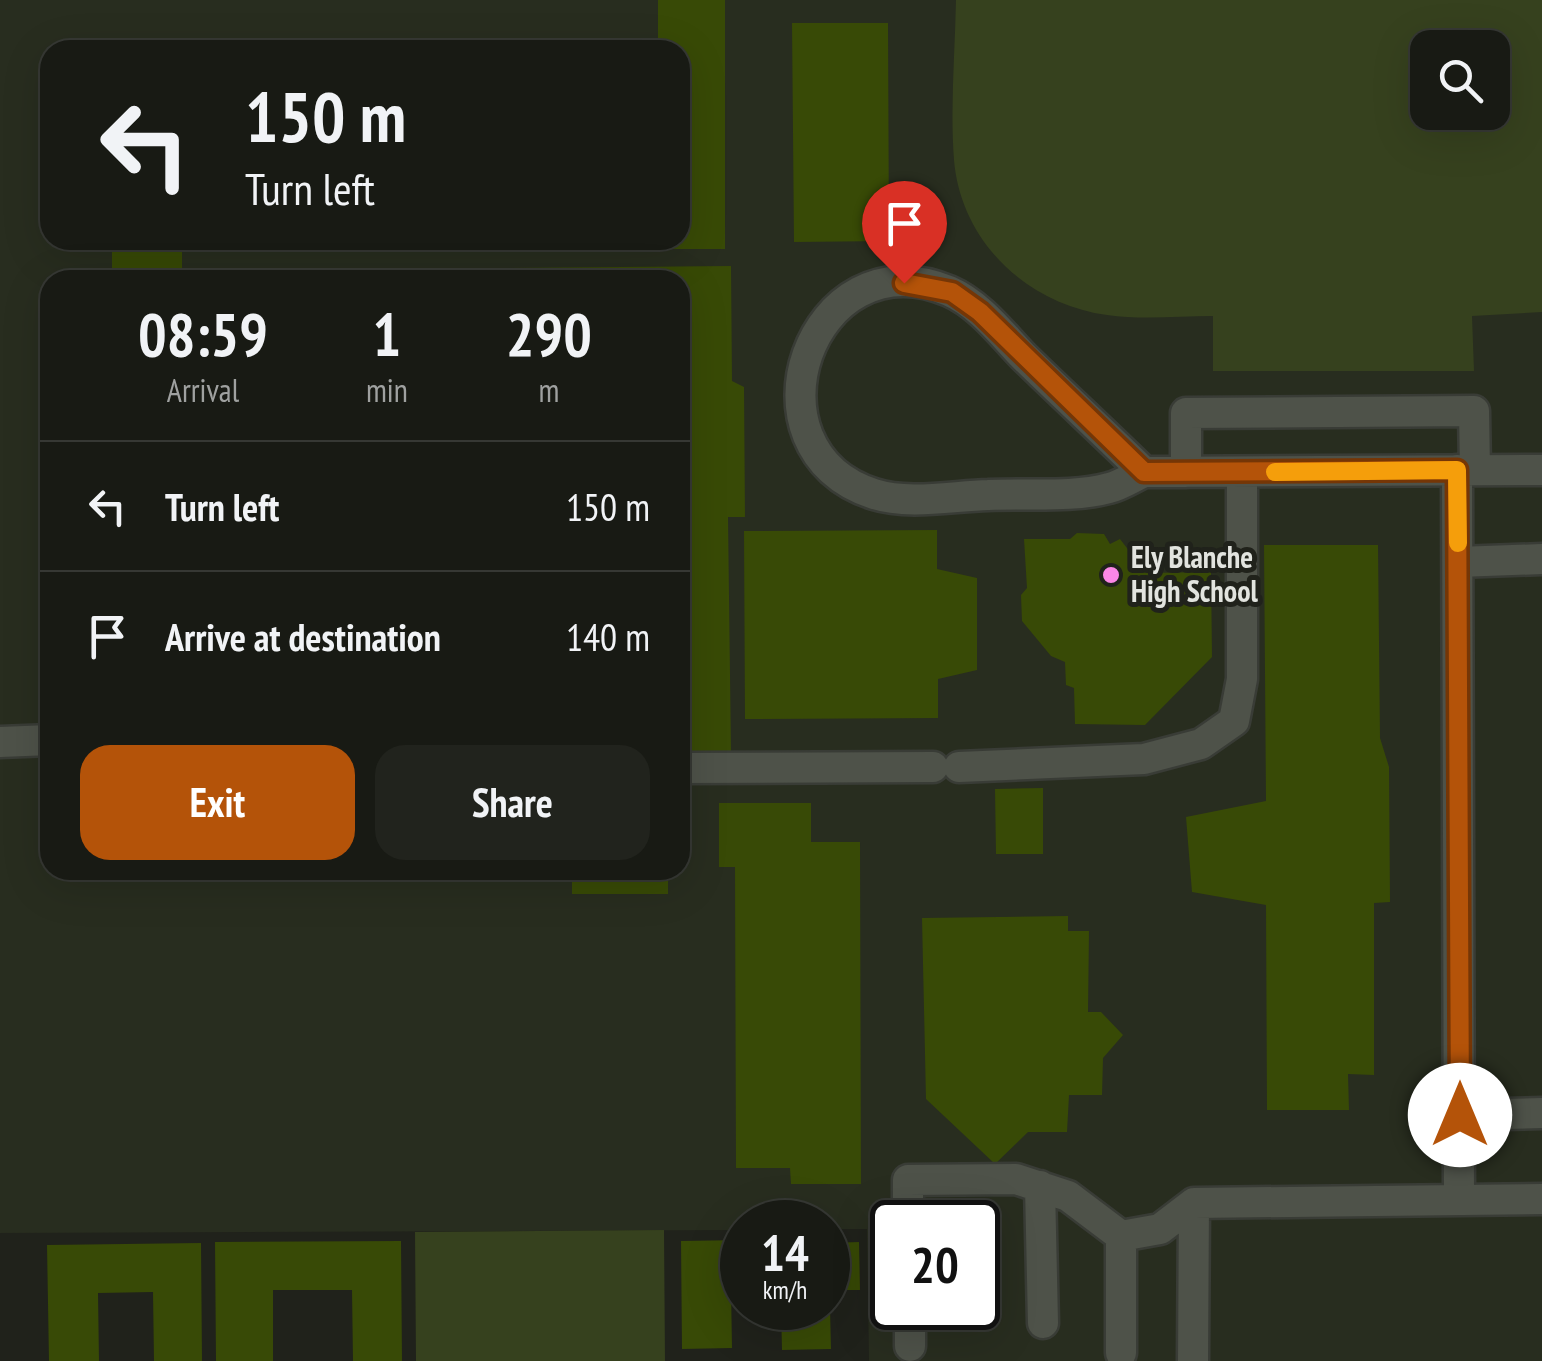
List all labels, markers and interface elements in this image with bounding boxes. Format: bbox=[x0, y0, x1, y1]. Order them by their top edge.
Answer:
map controls bbox=[1410, 30, 1510, 130]
button: search bbox=[1410, 30, 1510, 130]
text: 150 m bbox=[245, 71, 406, 161]
icon: left bbox=[80, 80, 210, 210]
text: Turn left bbox=[245, 159, 375, 217]
pin bbox=[862, 181, 947, 284]
icon: arrive bbox=[877, 196, 932, 251]
text: 08:59 bbox=[138, 295, 268, 373]
text: 1 bbox=[373, 295, 401, 373]
text: 290 bbox=[506, 295, 592, 373]
text: Arrival bbox=[167, 369, 239, 411]
text: min bbox=[366, 369, 408, 411]
text: m bbox=[538, 369, 559, 411]
icon: left bbox=[80, 479, 135, 534]
text: Turn left bbox=[165, 482, 279, 531]
text: 150 m bbox=[566, 482, 650, 531]
place label: Ely Blanche High School bbox=[1131, 537, 1258, 610]
marker: Ely Blanche High School bbox=[1100, 564, 1122, 586]
icon: arrive bbox=[80, 609, 135, 664]
text: Arrive at destination bbox=[165, 612, 441, 661]
text: 140 m bbox=[566, 612, 650, 661]
button: Exit bbox=[80, 745, 355, 860]
button: Share bbox=[375, 745, 650, 860]
position arrow bbox=[1408, 1063, 1512, 1167]
speed limit sign: 20 bbox=[870, 1200, 1000, 1330]
text: 14 bbox=[761, 1220, 809, 1285]
text: km/h bbox=[763, 1274, 807, 1306]

